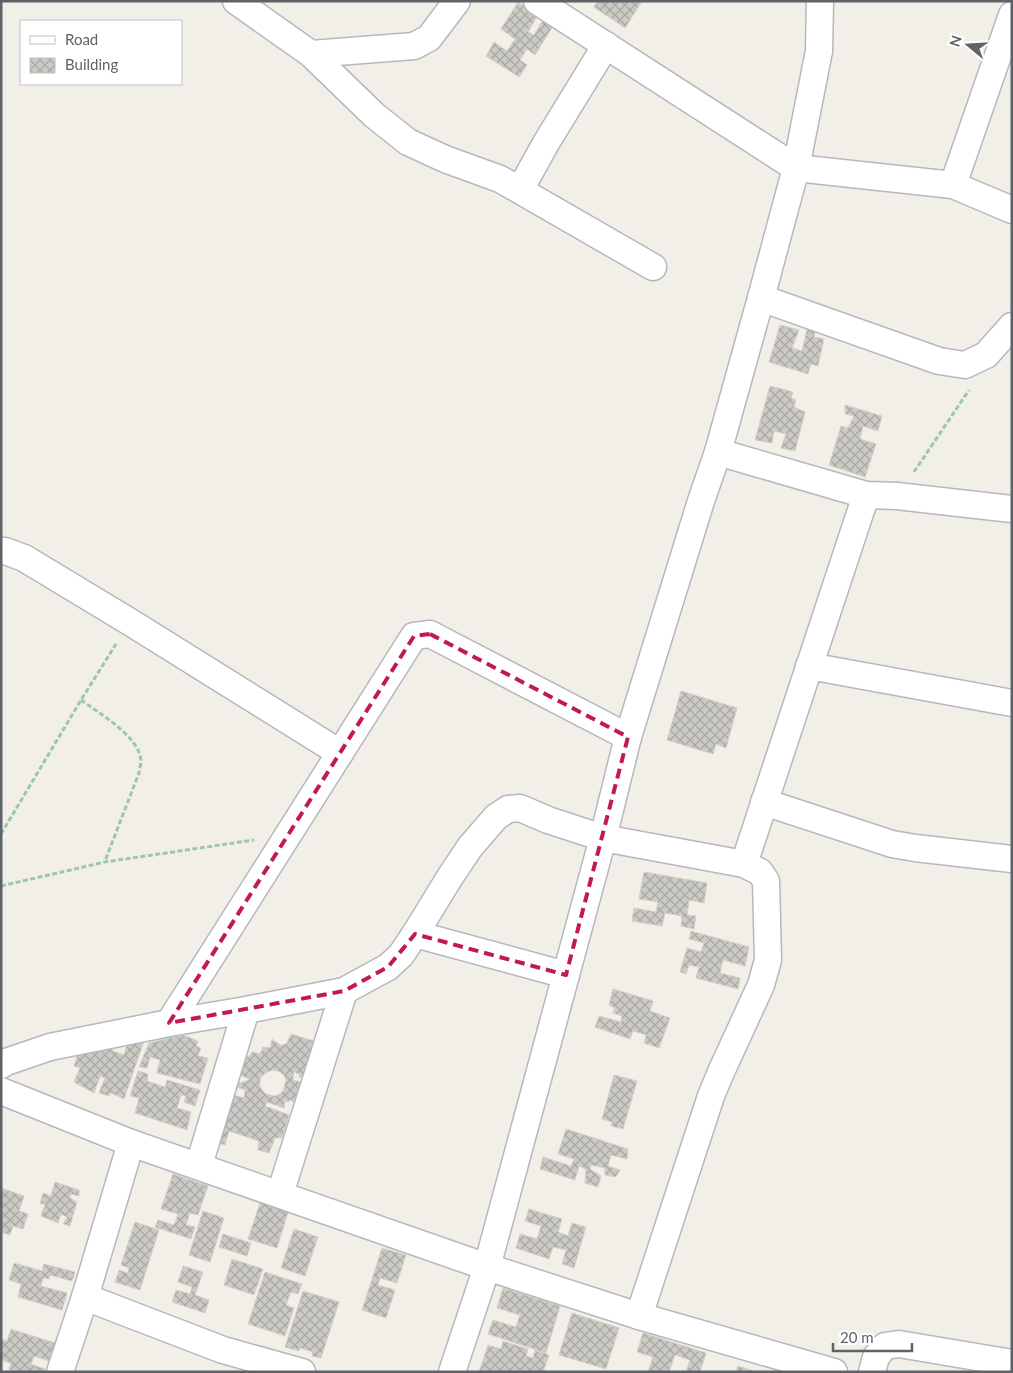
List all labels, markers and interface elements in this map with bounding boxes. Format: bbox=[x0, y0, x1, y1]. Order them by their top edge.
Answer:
legend bbox=[20, 20, 182, 85]
north arrow bbox=[943, 20, 993, 70]
text: Road bbox=[65, 30, 98, 48]
text: N bbox=[945, 33, 965, 49]
text: Building bbox=[65, 55, 118, 73]
scale bar bbox=[833, 1320, 912, 1352]
text: 20 m bbox=[840, 1328, 874, 1346]

